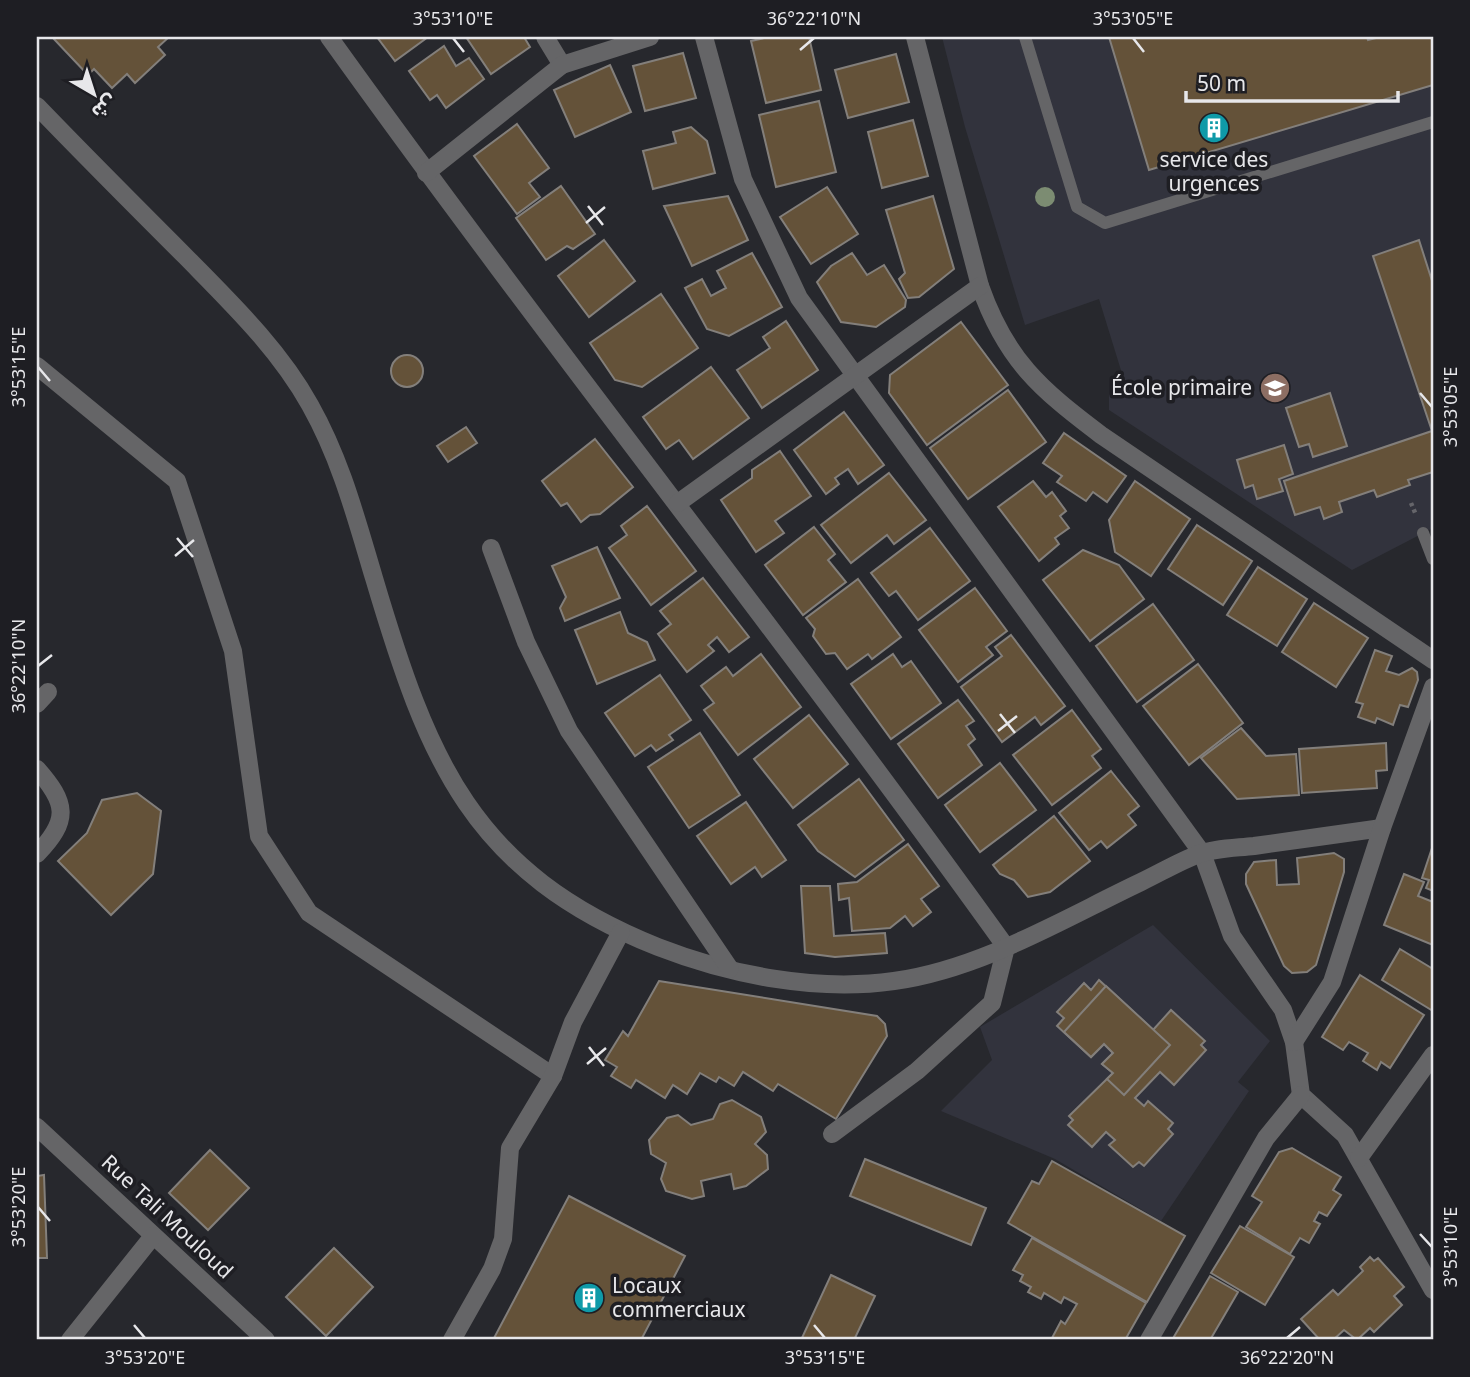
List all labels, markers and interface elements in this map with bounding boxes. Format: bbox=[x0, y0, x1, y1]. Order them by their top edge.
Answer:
text: 3°53'10"E bbox=[413, 6, 493, 30]
text: 36°22'10"N bbox=[767, 6, 861, 30]
text: 3°53'05"E bbox=[1093, 6, 1173, 30]
north arrow bbox=[60, 60, 130, 130]
scale bar bbox=[1186, 60, 1398, 104]
text: 50 m bbox=[1197, 69, 1246, 97]
text: ش bbox=[86, 89, 123, 126]
building icon: service des urgences bbox=[1197, 111, 1231, 145]
place label: service des urgences bbox=[1160, 145, 1268, 197]
text: 3°53'15"E bbox=[6, 327, 30, 407]
text: 3°53'05"E bbox=[1438, 367, 1462, 447]
school or university icon: École primaire bbox=[1258, 371, 1292, 405]
place label: École primaire bbox=[1111, 373, 1252, 401]
text: 36°22'10"N bbox=[6, 619, 30, 713]
street label: Rue Tali Mouloud bbox=[96, 1148, 239, 1285]
text: 3°53'20"E bbox=[6, 1167, 30, 1247]
text: 3°53'10"E bbox=[1438, 1207, 1462, 1287]
place label: Locaux commerciaux bbox=[612, 1271, 746, 1323]
building icon: Locaux commerciaux bbox=[572, 1281, 606, 1315]
text: 3°53'20"E bbox=[105, 1345, 185, 1369]
text: 3°53'15"E bbox=[785, 1345, 865, 1369]
text: 36°22'20"N bbox=[1240, 1345, 1334, 1369]

